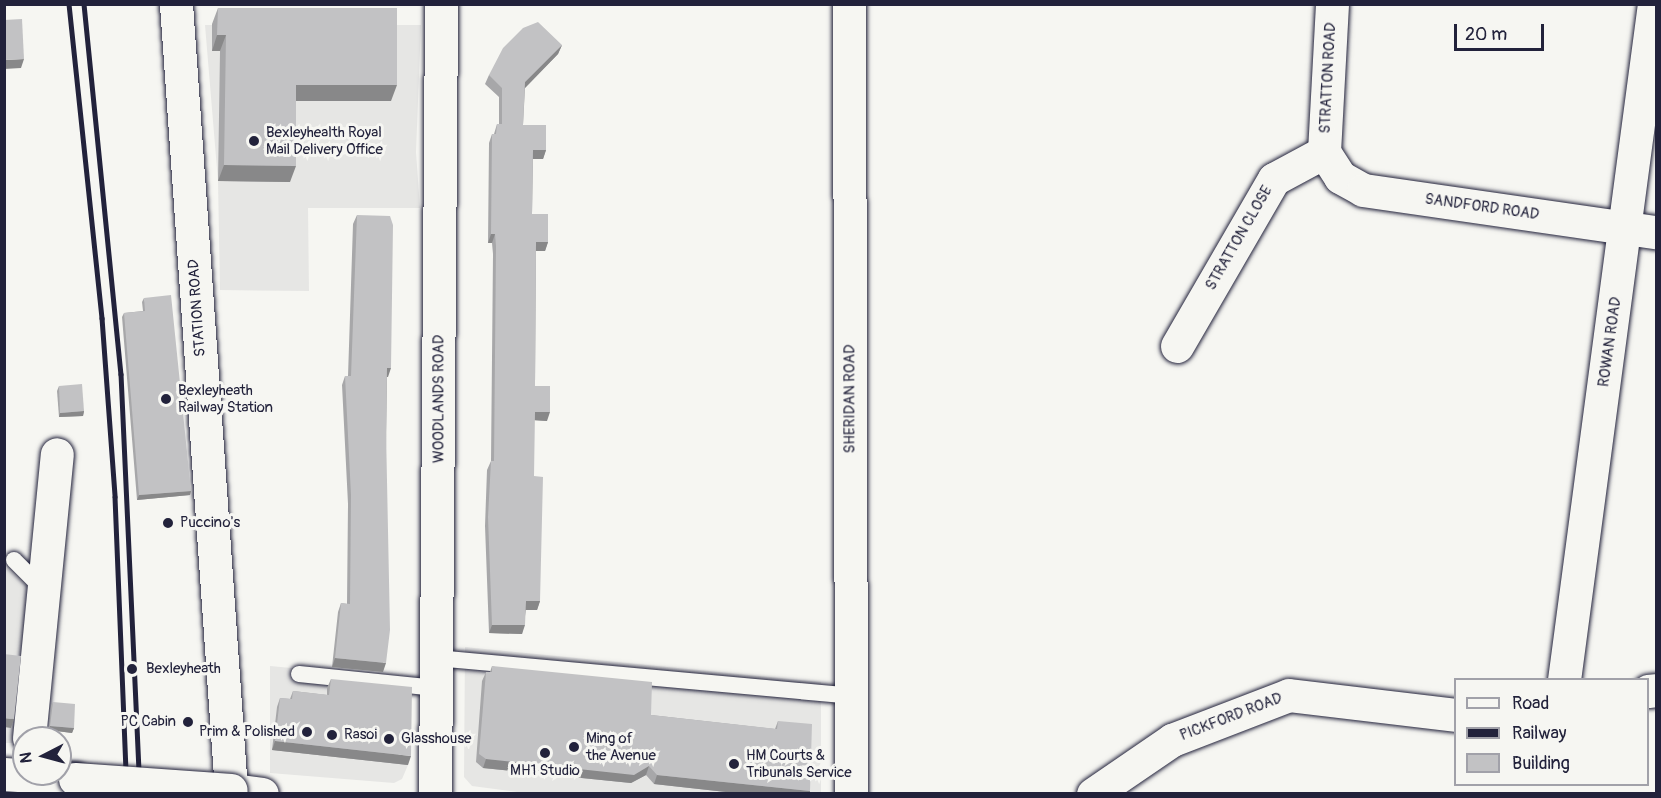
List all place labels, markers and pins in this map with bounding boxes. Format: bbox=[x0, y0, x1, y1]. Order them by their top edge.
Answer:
place label: Bexleyhealth Royal Mail Delivery Office bbox=[266, 123, 383, 158]
marker: Bexleyhealth Royal Mail Delivery Office bbox=[247, 134, 261, 148]
place label: Bexleyheath Railway Station bbox=[178, 381, 273, 416]
marker: Bexleyheath Railway Station bbox=[159, 392, 173, 406]
place label: Puccino's bbox=[180, 514, 240, 532]
marker: Puccino's bbox=[161, 516, 175, 530]
marker: Bexleyheath bbox=[123, 660, 141, 678]
place label: Bexleyheath bbox=[146, 660, 221, 678]
place label: PC Cabin bbox=[121, 713, 176, 731]
marker: PC Cabin bbox=[181, 715, 195, 729]
place label: Prim & Polished bbox=[199, 723, 295, 741]
marker: Prim & Polished bbox=[300, 725, 314, 739]
place label: Rasoi bbox=[344, 726, 377, 744]
marker: Rasoi bbox=[325, 728, 339, 742]
place label: Ming of the Avenue bbox=[586, 729, 656, 764]
place label: Glasshouse bbox=[401, 730, 471, 748]
marker: Glasshouse bbox=[382, 732, 396, 746]
marker: Ming of the Avenue bbox=[567, 740, 581, 754]
marker: MH1 Studio bbox=[538, 746, 552, 760]
place label: HM Courts & Tribunals Service bbox=[746, 746, 852, 781]
marker: HM Courts & Tribunals Service bbox=[727, 757, 741, 771]
place label: MH1 Studio bbox=[510, 762, 580, 780]

